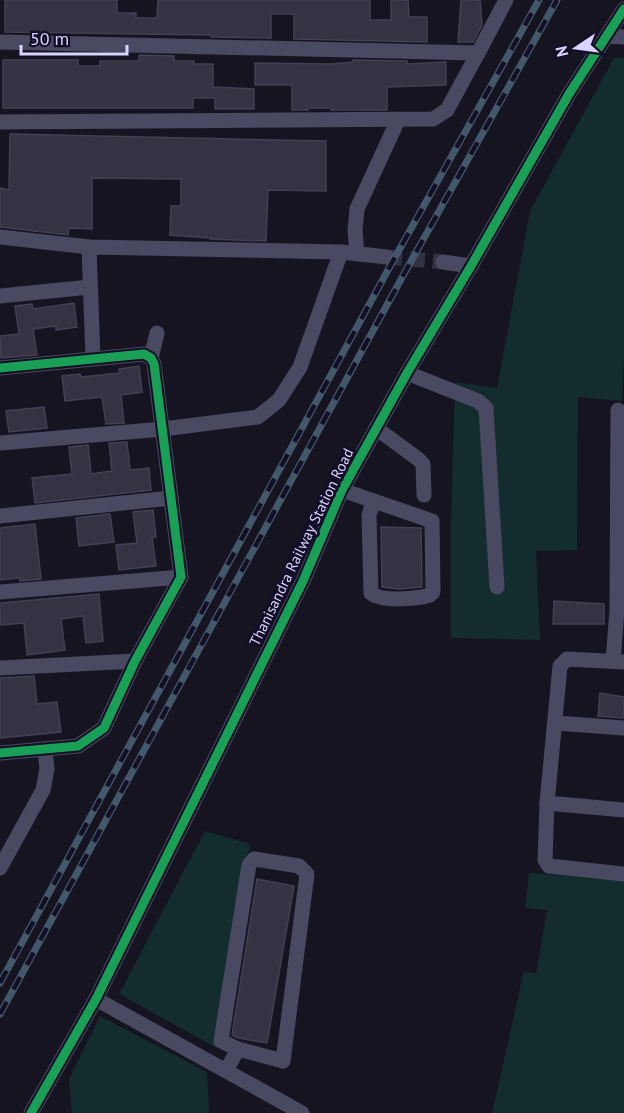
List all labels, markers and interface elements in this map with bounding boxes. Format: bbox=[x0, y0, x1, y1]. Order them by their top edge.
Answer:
scale bar bbox=[21, 18, 128, 56]
north arrow bbox=[546, 18, 606, 78]
text: 50 m bbox=[30, 27, 69, 50]
text: N bbox=[550, 44, 572, 59]
street label: Thanisandra Railway Station Road bbox=[245, 445, 357, 649]

